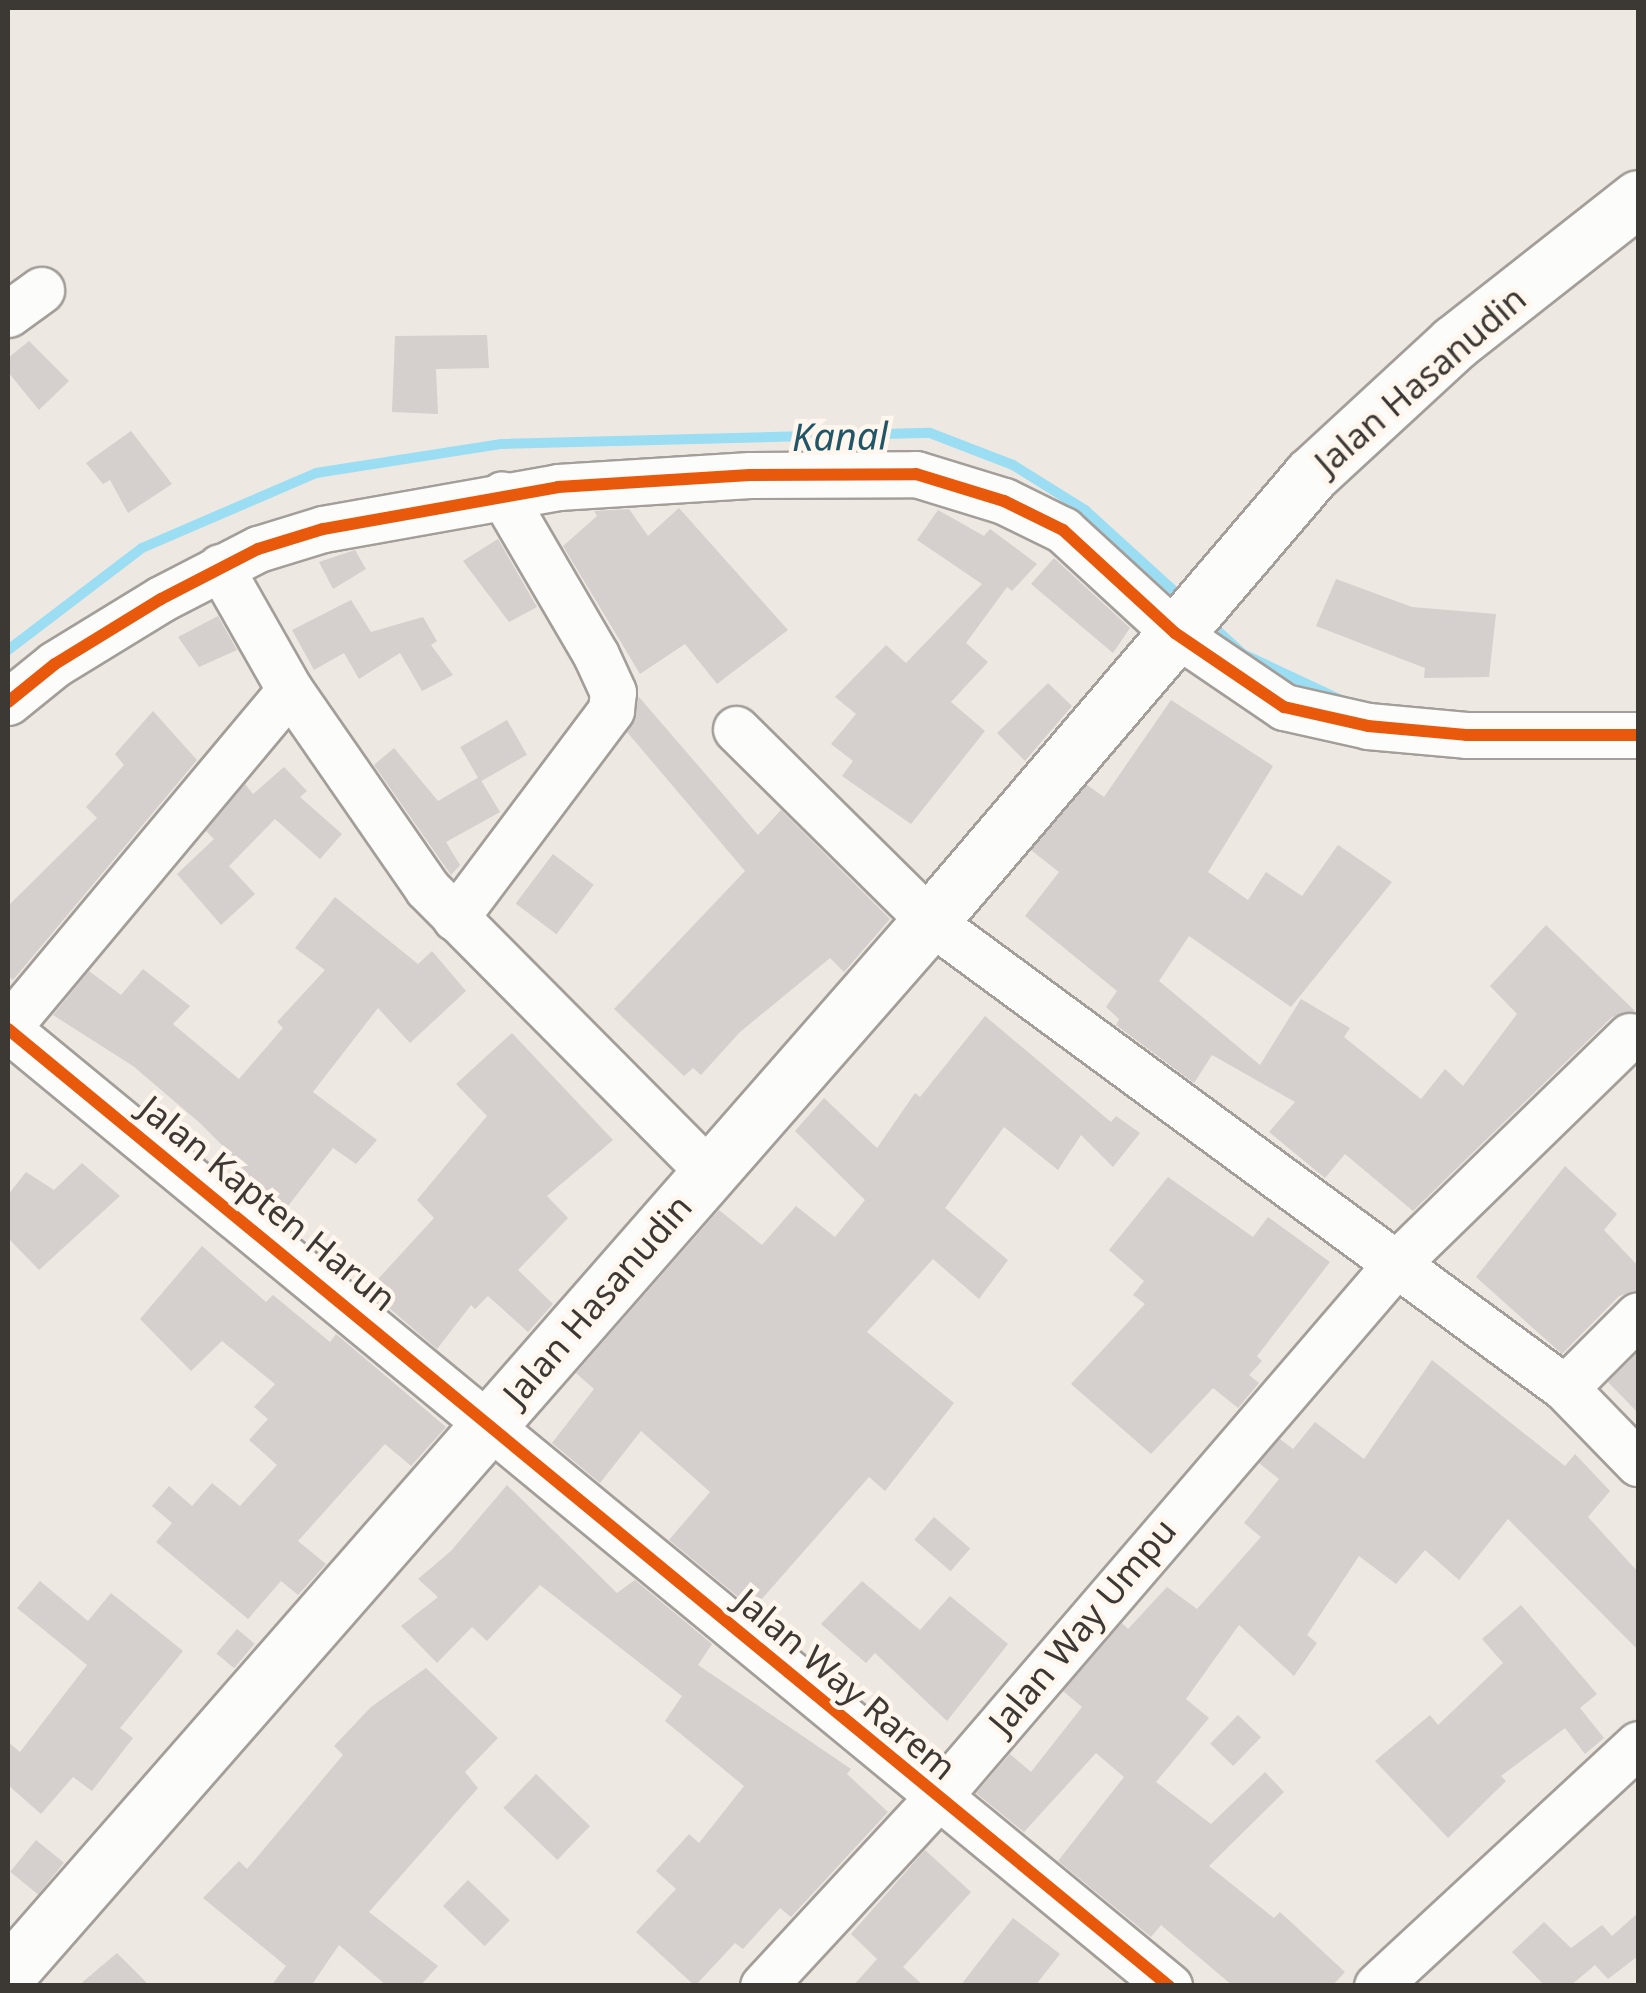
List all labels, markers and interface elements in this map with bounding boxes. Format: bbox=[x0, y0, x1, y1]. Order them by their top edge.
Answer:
street label: Jalan Hasanudin bbox=[1306, 277, 1534, 483]
water label: Kanal bbox=[791, 412, 889, 460]
street label: Jalan Kapten Harun bbox=[131, 1087, 405, 1319]
street label: Jalan Hasanudin bbox=[494, 1186, 700, 1414]
street label: Jalan Way Umpu bbox=[980, 1510, 1184, 1742]
street label: Jalan Way Rarem bbox=[727, 1580, 965, 1788]

